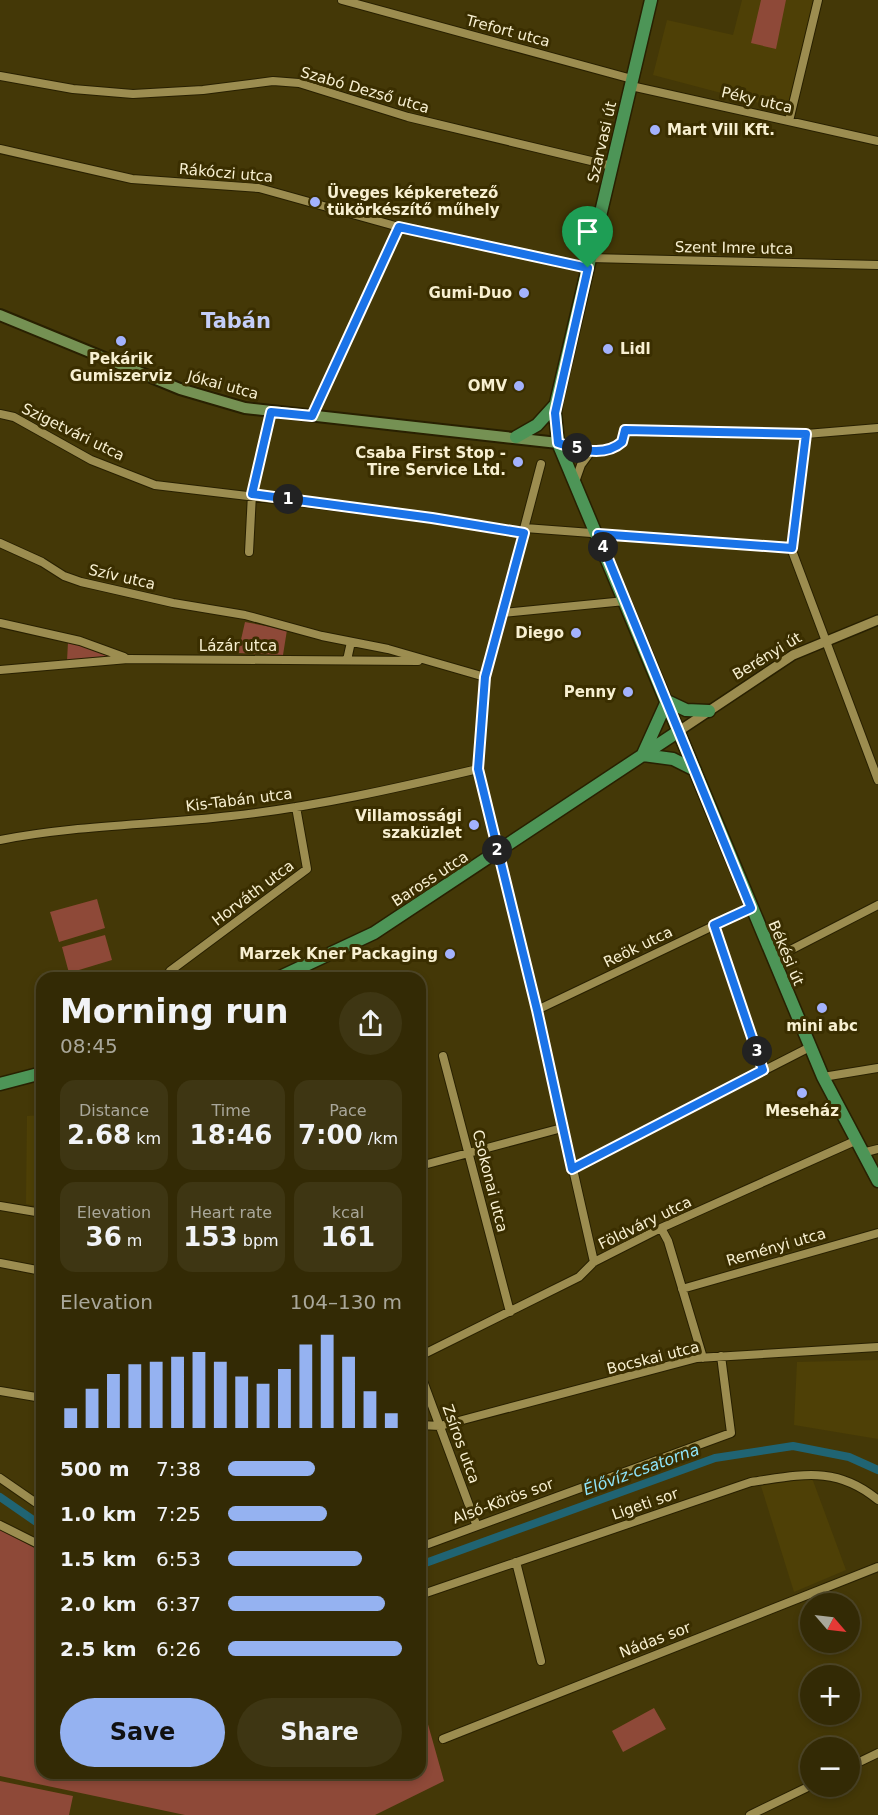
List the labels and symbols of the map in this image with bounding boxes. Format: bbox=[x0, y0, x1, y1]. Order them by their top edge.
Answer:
street label: Trefort utca bbox=[463, 11, 552, 51]
street label: Szabó Dezső utca bbox=[298, 63, 432, 117]
street label: Péky utca bbox=[720, 83, 794, 117]
street label: Szarvasi út bbox=[584, 99, 620, 184]
place label: Mart Vill Kft. bbox=[667, 121, 775, 139]
marker: Mart Vill Kft. bbox=[648, 123, 662, 137]
street label: Rákóczi utca bbox=[178, 160, 274, 186]
place label: Üveges képkeretező tükörkészítő műhely bbox=[327, 183, 500, 219]
marker: Üveges képkeretező tükörkészítő műhely bbox=[308, 195, 322, 209]
pin bbox=[562, 206, 613, 268]
street label: Szent Imre utca bbox=[675, 238, 793, 258]
place label: Gumi-Duo bbox=[429, 284, 512, 302]
marker: Gumi-Duo bbox=[517, 286, 531, 300]
district label: Tabán bbox=[201, 309, 271, 333]
marker: Pekárik Gumiszerviz bbox=[114, 334, 128, 348]
place label: Lidl bbox=[620, 340, 651, 358]
marker: Lidl bbox=[601, 342, 615, 356]
place label: Pekárik Gumiszerviz bbox=[70, 350, 173, 385]
street label: Jókai utca bbox=[184, 367, 261, 403]
place label: OMV bbox=[468, 377, 507, 395]
marker: OMV bbox=[512, 379, 526, 393]
street label: Szigetvári utca bbox=[19, 399, 127, 465]
pin: 5 bbox=[562, 433, 592, 463]
place label: Csaba First Stop - Tire Service Ltd. bbox=[355, 444, 506, 479]
marker: Csaba First Stop - Tire Service Ltd. bbox=[511, 455, 525, 469]
pin: 1 bbox=[273, 484, 303, 514]
pin: 4 bbox=[588, 532, 618, 562]
street label: Szív utca bbox=[87, 561, 157, 593]
place label: Diego bbox=[515, 624, 564, 642]
marker: Diego bbox=[569, 626, 583, 640]
street label: Berényi út bbox=[729, 628, 805, 684]
street label: Lázár utca bbox=[199, 637, 277, 655]
place label: Penny bbox=[564, 683, 616, 701]
marker: Penny bbox=[621, 685, 635, 699]
street label: Kis-Tabán utca bbox=[185, 785, 293, 815]
place label: Villamossági szaküzlet bbox=[355, 807, 462, 842]
marker: Villamossági szaküzlet bbox=[467, 818, 481, 832]
pin: 2 bbox=[482, 835, 512, 865]
street label: Baross utca bbox=[388, 848, 472, 910]
street label: Horváth utca bbox=[209, 856, 297, 930]
street label: Békési út bbox=[764, 918, 808, 988]
street label: Reök utca bbox=[601, 923, 675, 971]
place label: Marzek Kner Packaging bbox=[239, 945, 438, 963]
marker: Marzek Kner Packaging bbox=[443, 947, 457, 961]
marker: mini abc bbox=[815, 1001, 829, 1015]
place label: mini abc bbox=[786, 1017, 858, 1035]
pin: 3 bbox=[742, 1036, 772, 1066]
marker: Meseház bbox=[795, 1086, 809, 1100]
place label: Meseház bbox=[765, 1102, 839, 1120]
street label: Csokonai utca bbox=[469, 1128, 511, 1234]
street label: Földváry utca bbox=[595, 1193, 695, 1253]
street label: Reményi utca bbox=[724, 1224, 828, 1270]
street label: Bocskai utca bbox=[605, 1338, 701, 1378]
street label: Zsíros utca bbox=[438, 1402, 484, 1486]
water label: Élővíz-csatorna bbox=[581, 1440, 702, 1499]
street label: Alsó-Körös sor bbox=[450, 1474, 557, 1528]
street label: Ligeti sor bbox=[609, 1484, 681, 1524]
north arrow bbox=[800, 1593, 860, 1653]
street label: Nádas sor bbox=[617, 1618, 694, 1662]

